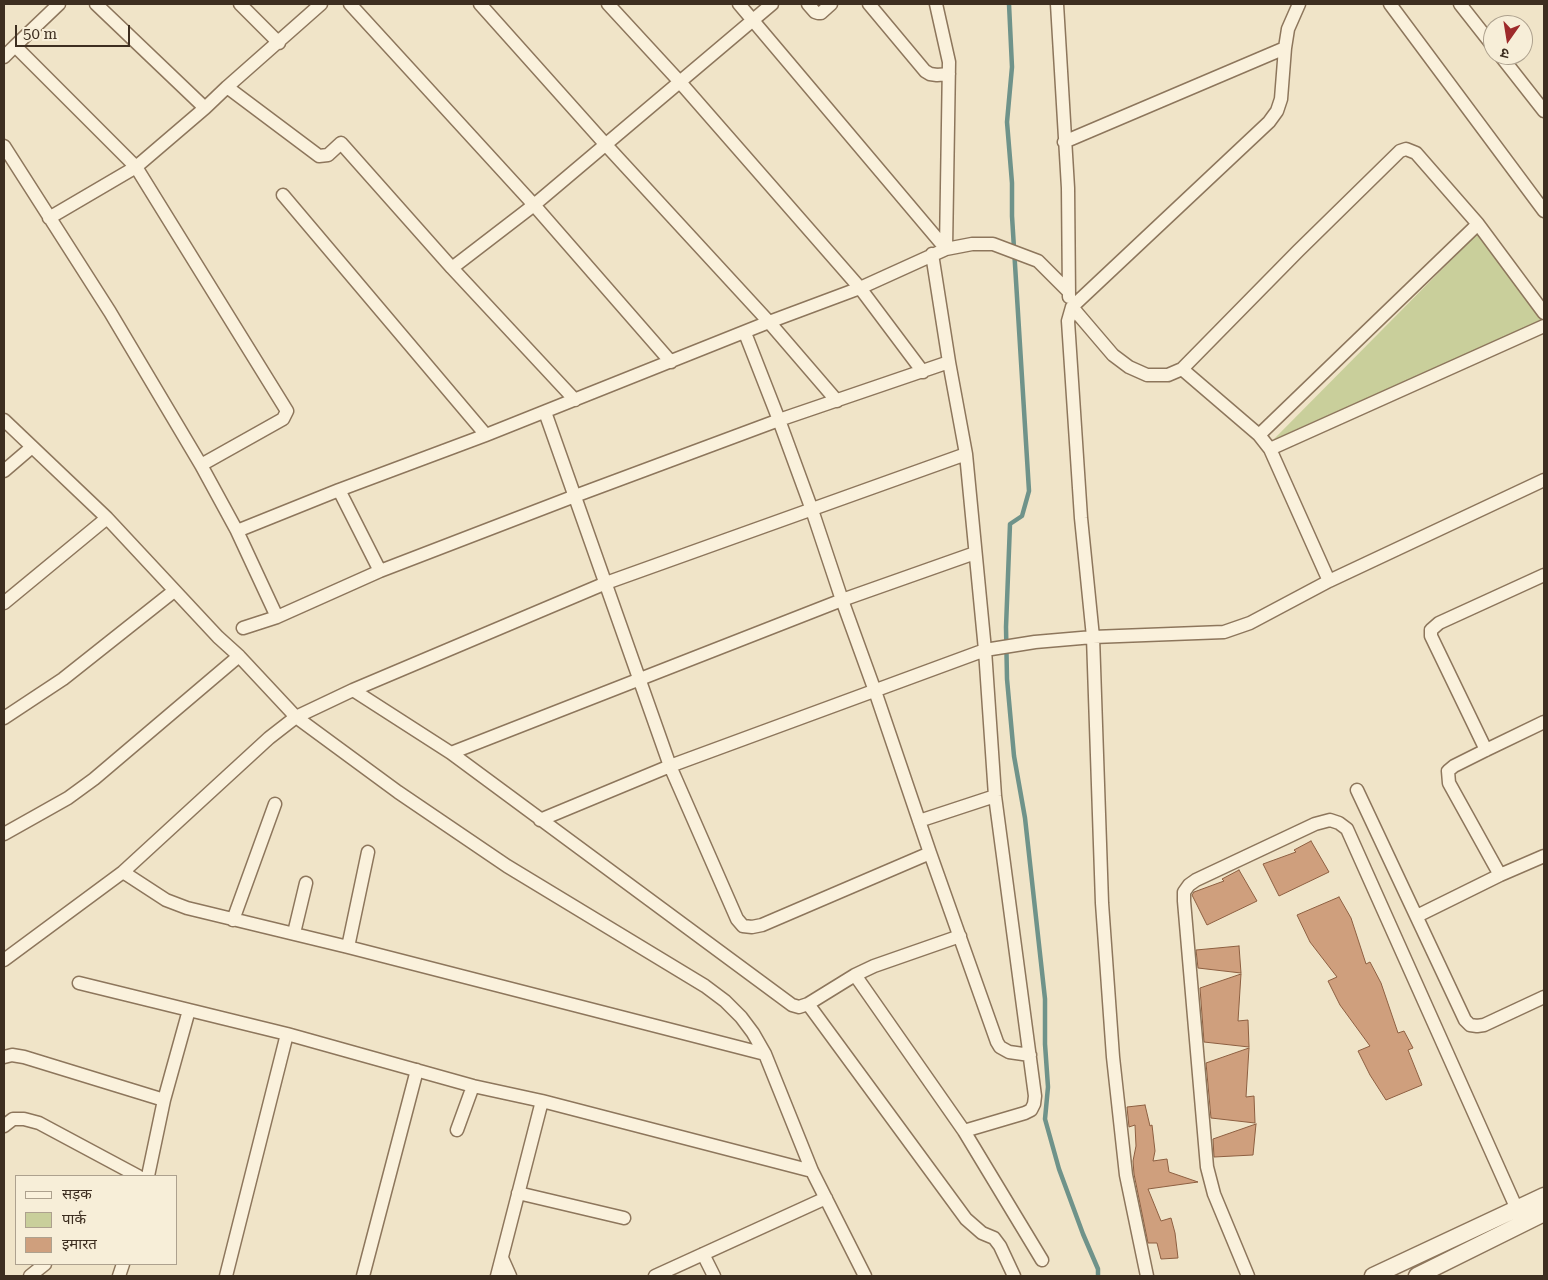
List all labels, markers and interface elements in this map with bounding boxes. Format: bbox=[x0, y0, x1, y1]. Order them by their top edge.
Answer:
scale bar bbox=[18, 15, 132, 47]
north arrow bbox=[1483, 15, 1533, 65]
text: 50 m bbox=[23, 25, 57, 43]
text: उ bbox=[1499, 45, 1511, 62]
legend bbox=[15, 1175, 178, 1265]
text: सड़क bbox=[62, 1185, 92, 1203]
text: पार्क bbox=[62, 1210, 86, 1228]
text: इमारत bbox=[62, 1235, 97, 1253]

